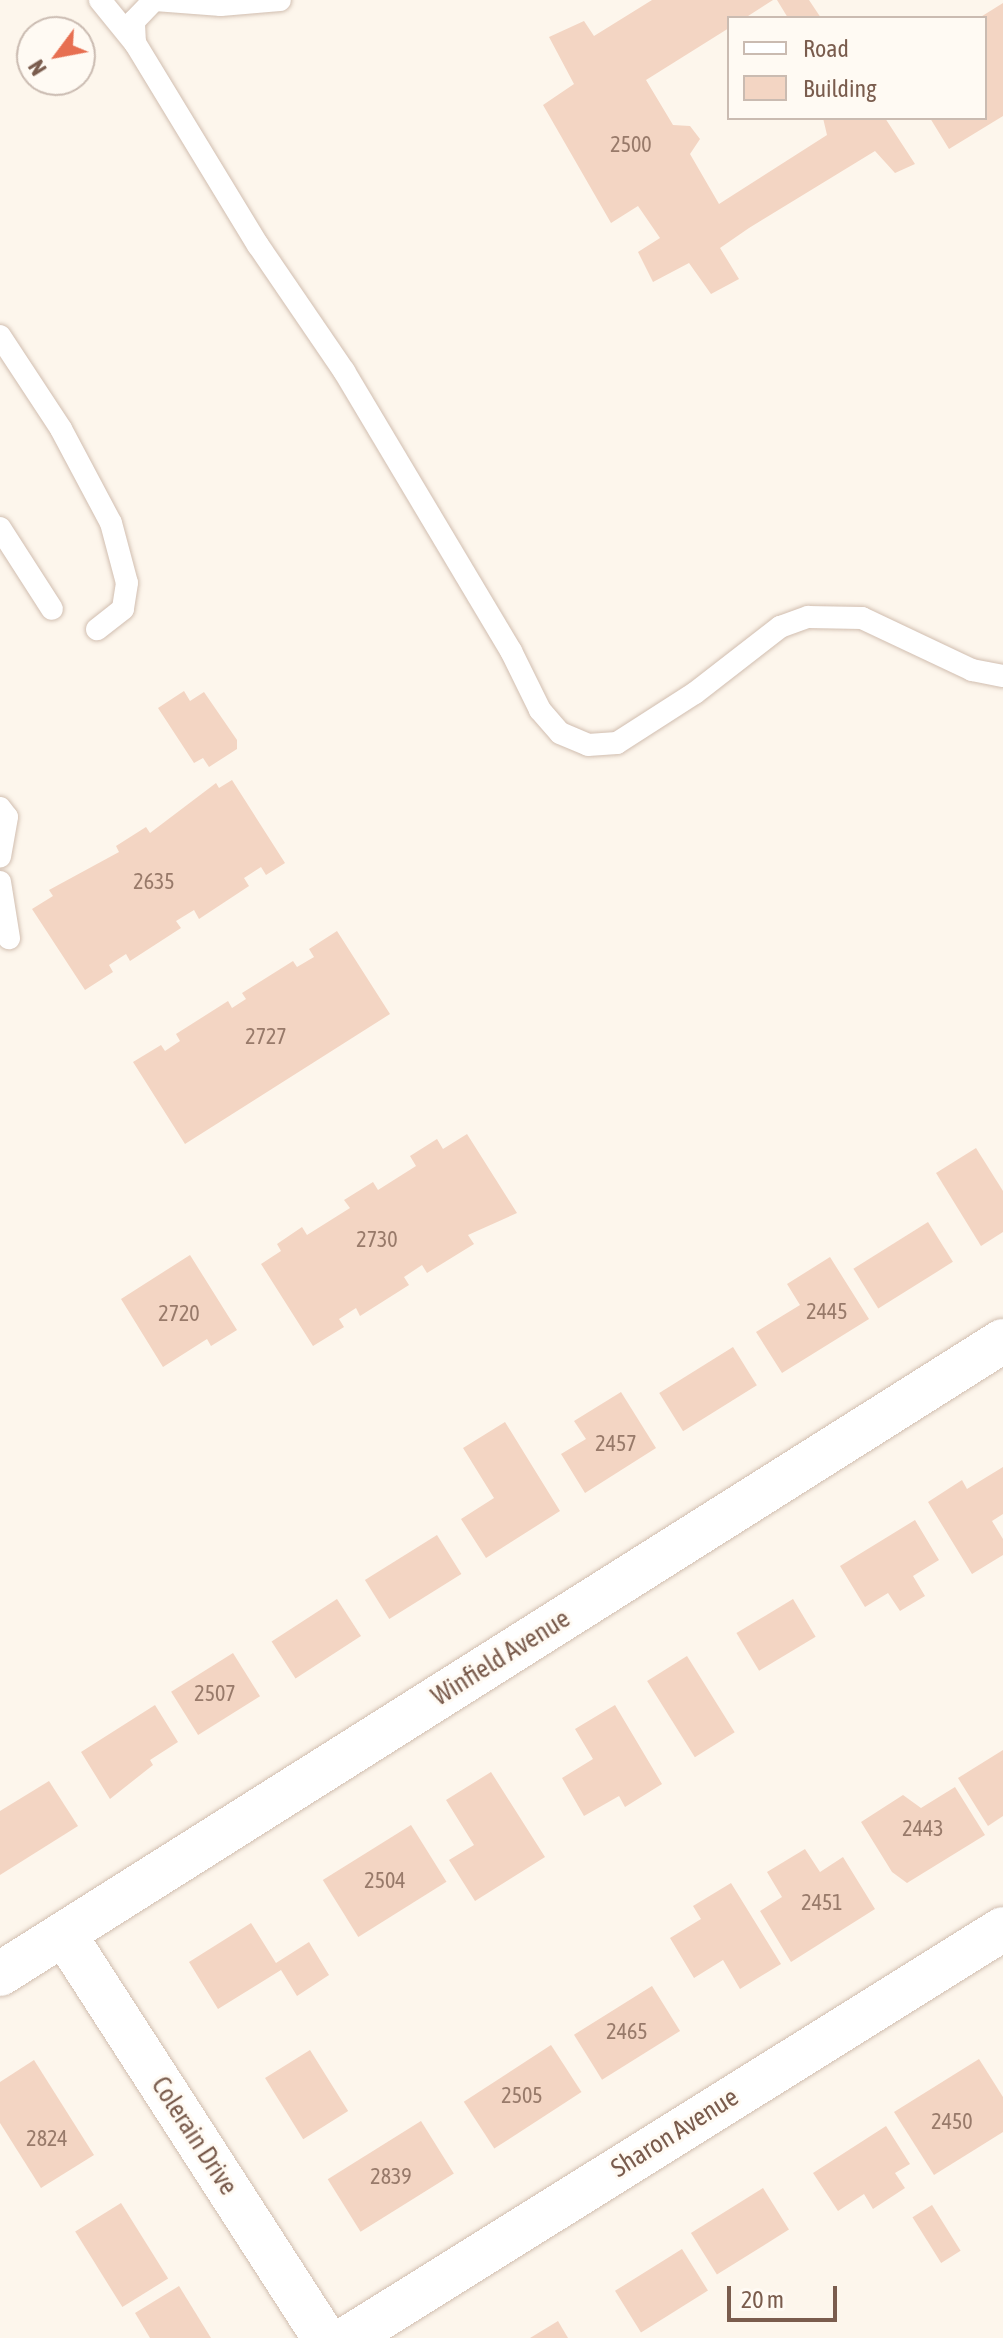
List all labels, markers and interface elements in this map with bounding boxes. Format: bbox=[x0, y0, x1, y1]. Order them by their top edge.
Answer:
north arrow bbox=[16, 16, 96, 96]
legend bbox=[727, 16, 987, 120]
text: Road bbox=[803, 35, 849, 62]
text: N bbox=[23, 55, 52, 80]
text: Building bbox=[803, 75, 876, 102]
house number: 2500 bbox=[610, 132, 652, 158]
house number: 2635 bbox=[133, 869, 175, 895]
house number: 2727 bbox=[245, 1024, 287, 1050]
house number: 2730 bbox=[356, 1227, 398, 1253]
house number: 2445 bbox=[806, 1299, 848, 1325]
house number: 2720 bbox=[158, 1301, 200, 1327]
house number: 2457 bbox=[595, 1431, 637, 1457]
street label: Winfield Avenue bbox=[426, 1603, 576, 1713]
house number: 2507 bbox=[194, 1681, 236, 1707]
house number: 2443 bbox=[902, 1816, 944, 1842]
house number: 2504 bbox=[364, 1868, 406, 1894]
house number: 2451 bbox=[801, 1890, 843, 1916]
house number: 2465 bbox=[606, 2019, 648, 2045]
street label: Colerain Drive bbox=[144, 2071, 244, 2201]
street label: Sharon Avenue bbox=[606, 2082, 744, 2184]
house number: 2505 bbox=[501, 2083, 543, 2109]
house number: 2450 bbox=[931, 2109, 973, 2135]
house number: 2824 bbox=[26, 2126, 68, 2152]
house number: 2839 bbox=[370, 2164, 412, 2190]
scale bar bbox=[731, 2270, 841, 2320]
text: 20 m bbox=[741, 2286, 784, 2313]

